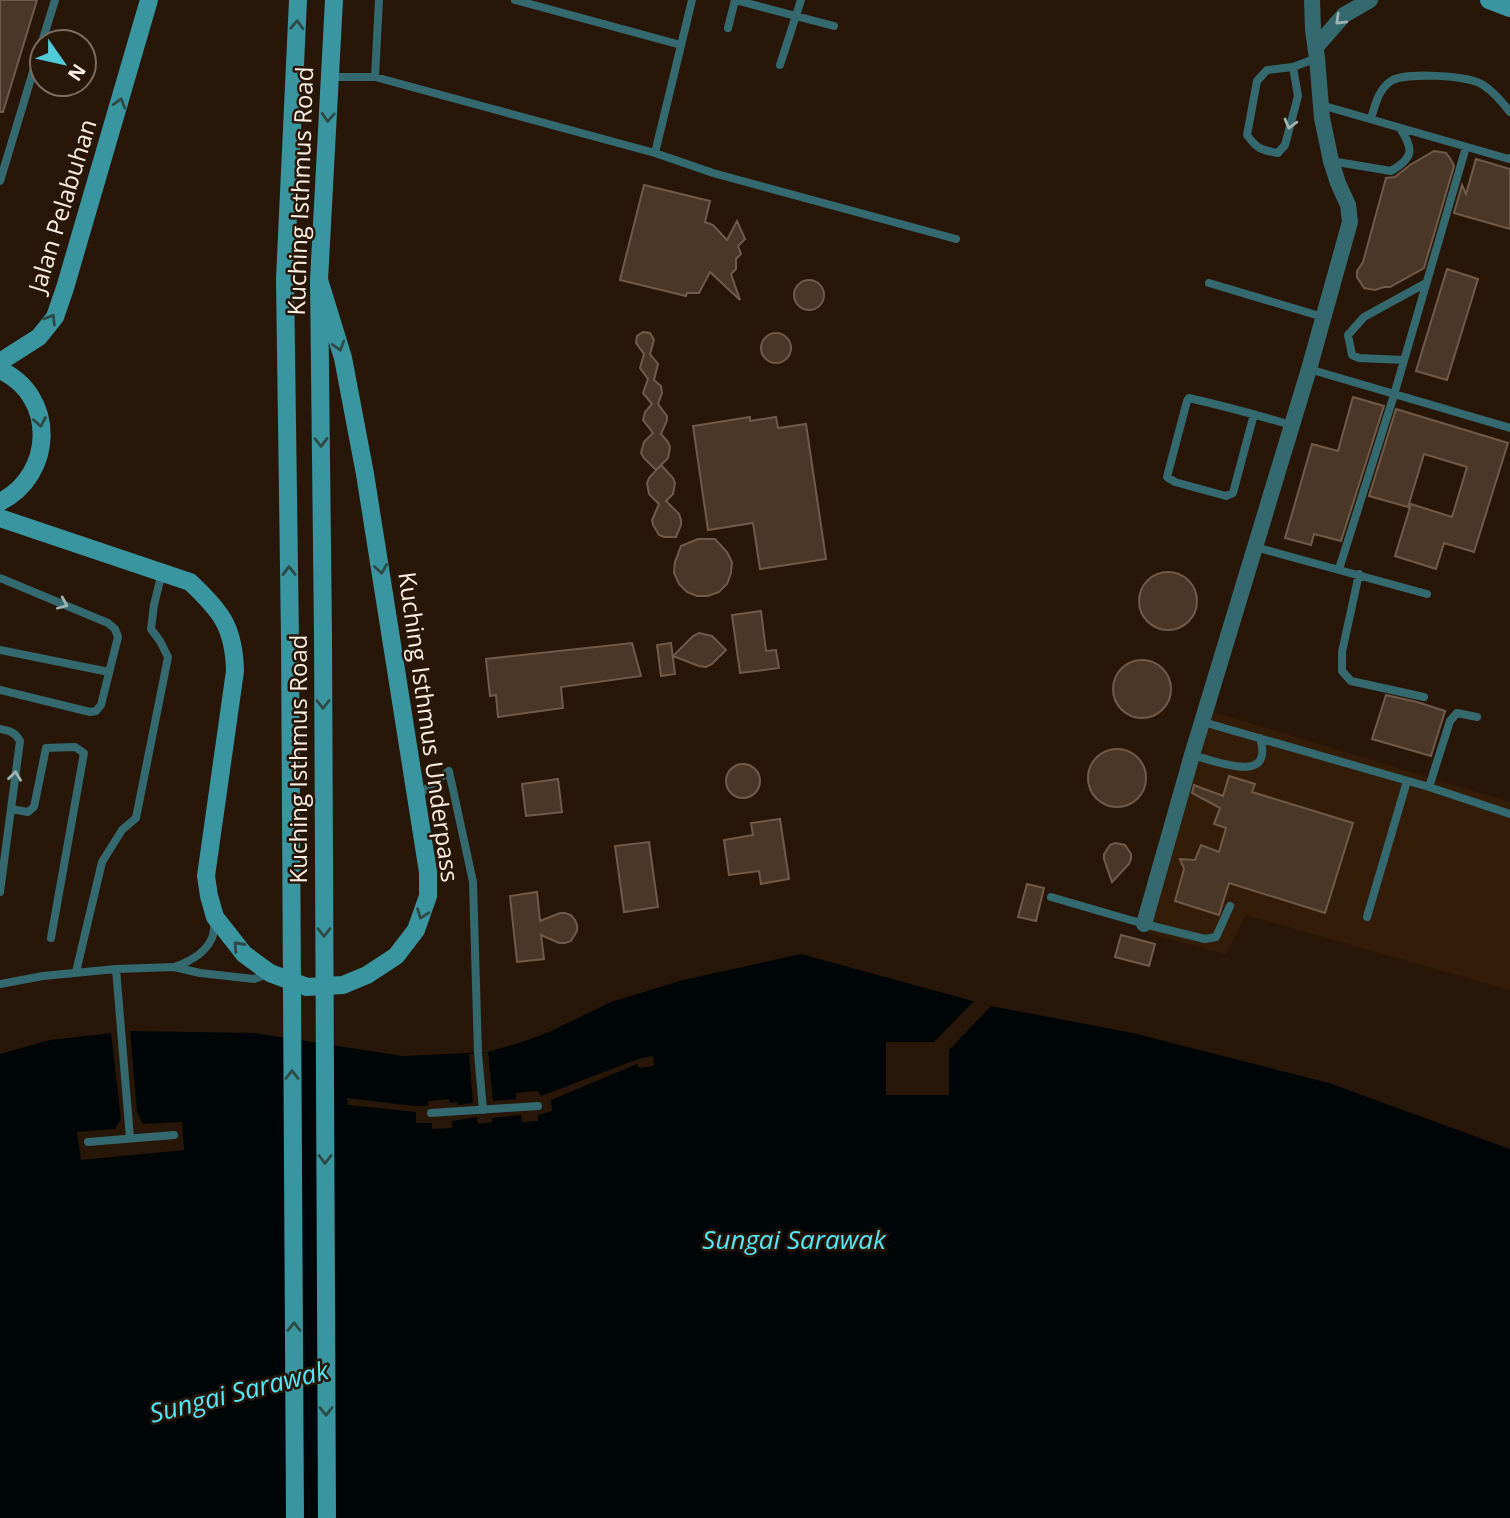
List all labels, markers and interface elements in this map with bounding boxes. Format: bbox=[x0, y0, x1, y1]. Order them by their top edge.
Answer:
one-way arrow bbox=[1336, 12, 1349, 25]
one-way arrow bbox=[290, 19, 305, 30]
north arrow bbox=[28, 28, 98, 98]
text: N bbox=[62, 59, 92, 86]
street label: Kuching Isthmus Road bbox=[279, 66, 320, 316]
one-way arrow bbox=[111, 97, 126, 109]
one-way arrow bbox=[320, 112, 335, 123]
street label: Jalan Pelabuhan bbox=[19, 115, 104, 298]
one-way arrow bbox=[1284, 118, 1299, 130]
one-way arrow bbox=[43, 314, 56, 327]
one-way arrow bbox=[330, 339, 345, 351]
one-way arrow bbox=[31, 416, 46, 428]
one-way arrow bbox=[313, 438, 329, 448]
one-way arrow bbox=[373, 563, 388, 575]
one-way arrow bbox=[281, 565, 297, 576]
street label: Kuching Isthmus Underpass bbox=[391, 570, 468, 884]
one-way arrow bbox=[56, 596, 68, 610]
street label: Kuching Isthmus Road bbox=[281, 635, 314, 883]
one-way arrow bbox=[315, 699, 331, 710]
one-way arrow bbox=[7, 770, 22, 782]
one-way arrow bbox=[416, 908, 430, 920]
one-way arrow bbox=[316, 927, 332, 937]
one-way arrow bbox=[234, 942, 246, 955]
one-way arrow bbox=[285, 1070, 300, 1081]
one-way arrow bbox=[317, 1154, 333, 1165]
water label: Sungai Sarawak bbox=[702, 1221, 887, 1257]
one-way arrow bbox=[286, 1322, 302, 1332]
water label: Sungai Sarawak bbox=[145, 1351, 333, 1431]
one-way arrow bbox=[318, 1406, 334, 1417]

